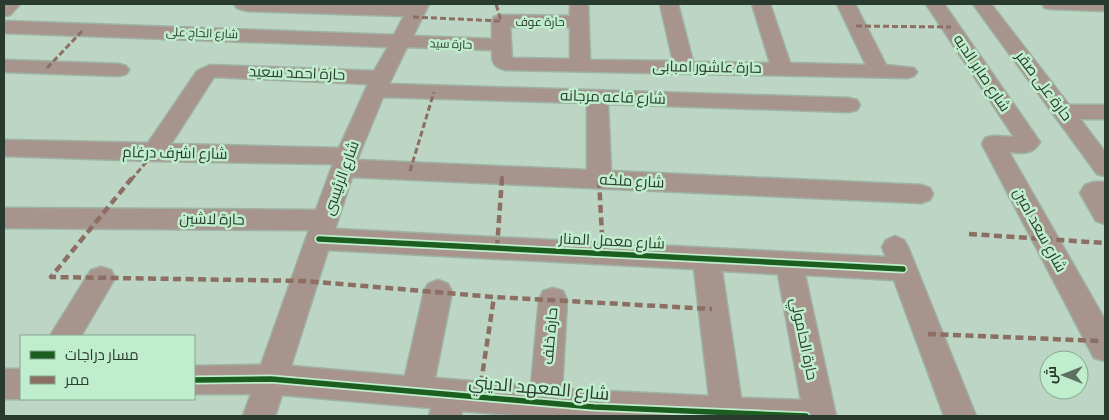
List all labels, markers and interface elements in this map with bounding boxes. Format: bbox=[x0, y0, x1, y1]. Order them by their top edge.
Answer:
street label: حارة عوف bbox=[515, 14, 565, 31]
street label: شارع الحاج على bbox=[166, 24, 238, 43]
street label: شارع صابر الدبه bbox=[948, 30, 1015, 116]
street label: حارة سيد bbox=[429, 35, 473, 54]
street label: حارة على صقر bbox=[1010, 46, 1077, 126]
street label: حارة عاشور امبابى bbox=[652, 56, 762, 79]
street label: حارة احمد سعيد bbox=[248, 61, 345, 86]
street label: شارع قاعه مرجانه bbox=[560, 85, 666, 110]
street label: شارع الرئيسى bbox=[318, 138, 365, 218]
street label: شارع اشرف درغام bbox=[122, 142, 228, 165]
street label: شارع ملكه bbox=[599, 169, 665, 194]
street label: شارع سعد امين bbox=[1008, 184, 1071, 276]
street label: حارة لاشين bbox=[179, 208, 245, 231]
street label: شارع معمل المنار bbox=[558, 228, 665, 255]
street label: حارة الحامولي bbox=[784, 296, 822, 382]
street label: حارة خلف bbox=[538, 307, 563, 365]
legend bbox=[20, 335, 195, 400]
text: مسار دراجات bbox=[65, 345, 139, 366]
north arrow bbox=[1039, 350, 1089, 400]
text: ش bbox=[1042, 366, 1062, 384]
text: ممر bbox=[64, 370, 89, 391]
street label: شارع المعهد الديني bbox=[467, 370, 610, 408]

